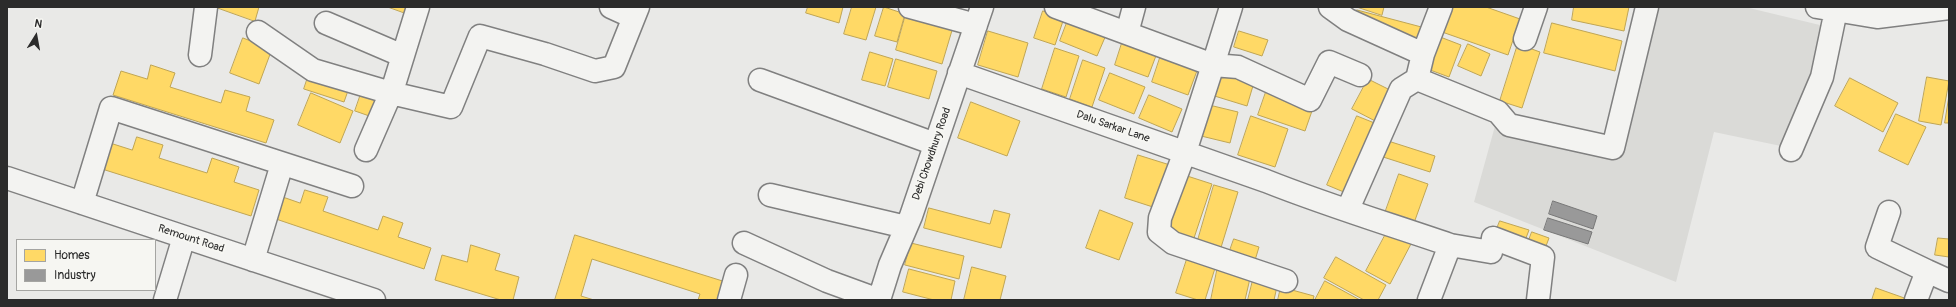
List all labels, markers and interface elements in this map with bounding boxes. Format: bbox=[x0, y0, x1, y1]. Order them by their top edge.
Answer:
north arrow bbox=[16, 16, 56, 56]
text: N bbox=[33, 17, 43, 31]
street label: Debi Chowdhury Road bbox=[910, 106, 954, 202]
street label: Dalu Sarkar Lane bbox=[1075, 108, 1151, 146]
street label: Remount Road bbox=[156, 222, 226, 256]
legend bbox=[16, 239, 156, 291]
text: Homes bbox=[54, 248, 90, 263]
text: Industry bbox=[54, 268, 96, 283]

